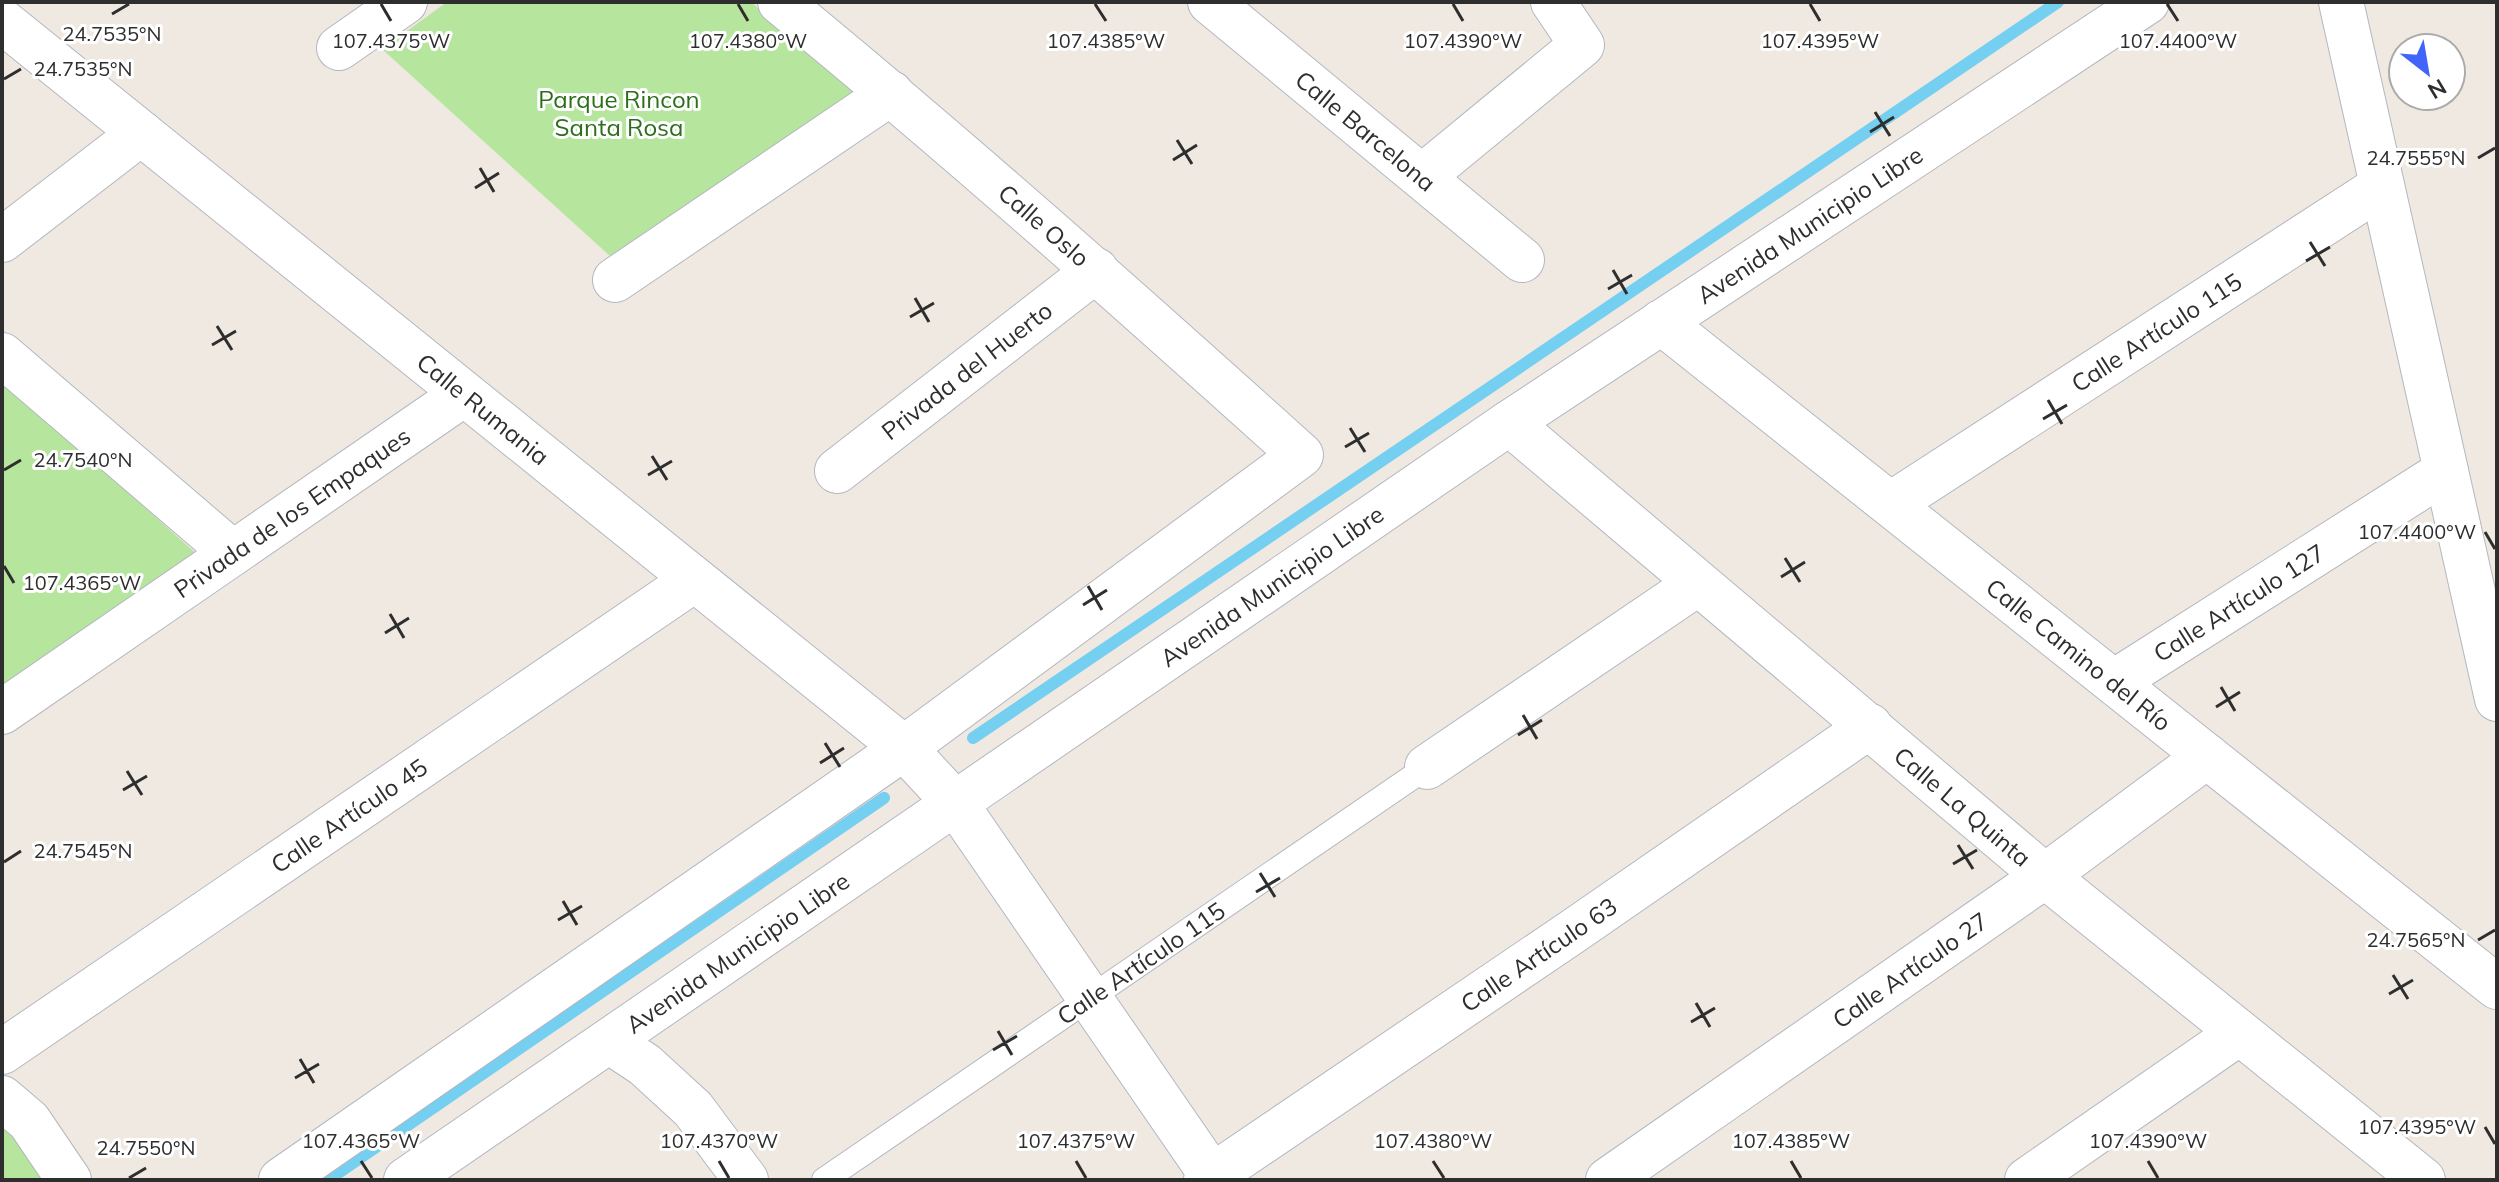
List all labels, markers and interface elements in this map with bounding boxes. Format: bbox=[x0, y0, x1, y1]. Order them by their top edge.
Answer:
text: 24.7535°N bbox=[63, 21, 161, 46]
text: 107.4375°W bbox=[332, 28, 450, 53]
text: 107.4380°W bbox=[689, 28, 807, 53]
text: 107.4385°W bbox=[1047, 28, 1165, 53]
text: 107.4390°W bbox=[1404, 28, 1522, 53]
text: 107.4395°W bbox=[1761, 28, 1879, 53]
text: 107.4400°W bbox=[2119, 28, 2237, 53]
north arrow bbox=[2387, 32, 2467, 112]
text: 24.7535°N bbox=[34, 56, 132, 81]
street label: Calle Barcelona bbox=[1289, 64, 1442, 197]
text: N bbox=[2423, 73, 2452, 105]
park label: Parque Rincon Santa Rosa bbox=[538, 84, 700, 142]
street label: Avenida Municipio Libre bbox=[1691, 139, 1928, 310]
text: 24.7555°N bbox=[2367, 145, 2465, 170]
street label: Calle Oslo bbox=[992, 177, 1096, 273]
street label: Calle Artículo 115 bbox=[2065, 266, 2247, 398]
street label: Privada del Huerto bbox=[875, 295, 1058, 446]
street label: Calle Rumania bbox=[411, 347, 555, 471]
street label: Privada de los Empaques bbox=[168, 421, 416, 604]
text: 24.7540°N bbox=[34, 447, 132, 472]
street label: Avenida Municipio Libre bbox=[1154, 499, 1389, 673]
text: 107.4400°W bbox=[2358, 519, 2476, 544]
street label: Calle Artículo 127 bbox=[2148, 537, 2330, 668]
text: 107.4365°W bbox=[23, 570, 141, 595]
street label: Calle Camino del Río bbox=[1980, 572, 2177, 737]
street label: Calle La Quinta bbox=[1888, 740, 2037, 873]
street label: Calle Artículo 45 bbox=[265, 751, 433, 879]
text: 24.7545°N bbox=[34, 838, 132, 863]
street label: Avenida Municipio Libre bbox=[620, 865, 855, 1040]
street label: Calle Artículo 63 bbox=[1455, 891, 1623, 1018]
street label: Calle Artículo 115 bbox=[1051, 895, 1231, 1031]
street label: Calle Artículo 27 bbox=[1827, 905, 1994, 1034]
text: 24.7565°N bbox=[2367, 927, 2465, 952]
text: 107.4395°W bbox=[2358, 1114, 2476, 1139]
text: 107.4365°W bbox=[302, 1128, 420, 1153]
text: 107.4370°W bbox=[660, 1128, 778, 1153]
text: 107.4375°W bbox=[1017, 1128, 1135, 1153]
text: 107.4380°W bbox=[1374, 1128, 1492, 1153]
text: 107.4385°W bbox=[1732, 1128, 1850, 1153]
text: 107.4390°W bbox=[2089, 1128, 2207, 1153]
text: 24.7550°N bbox=[97, 1135, 195, 1160]

